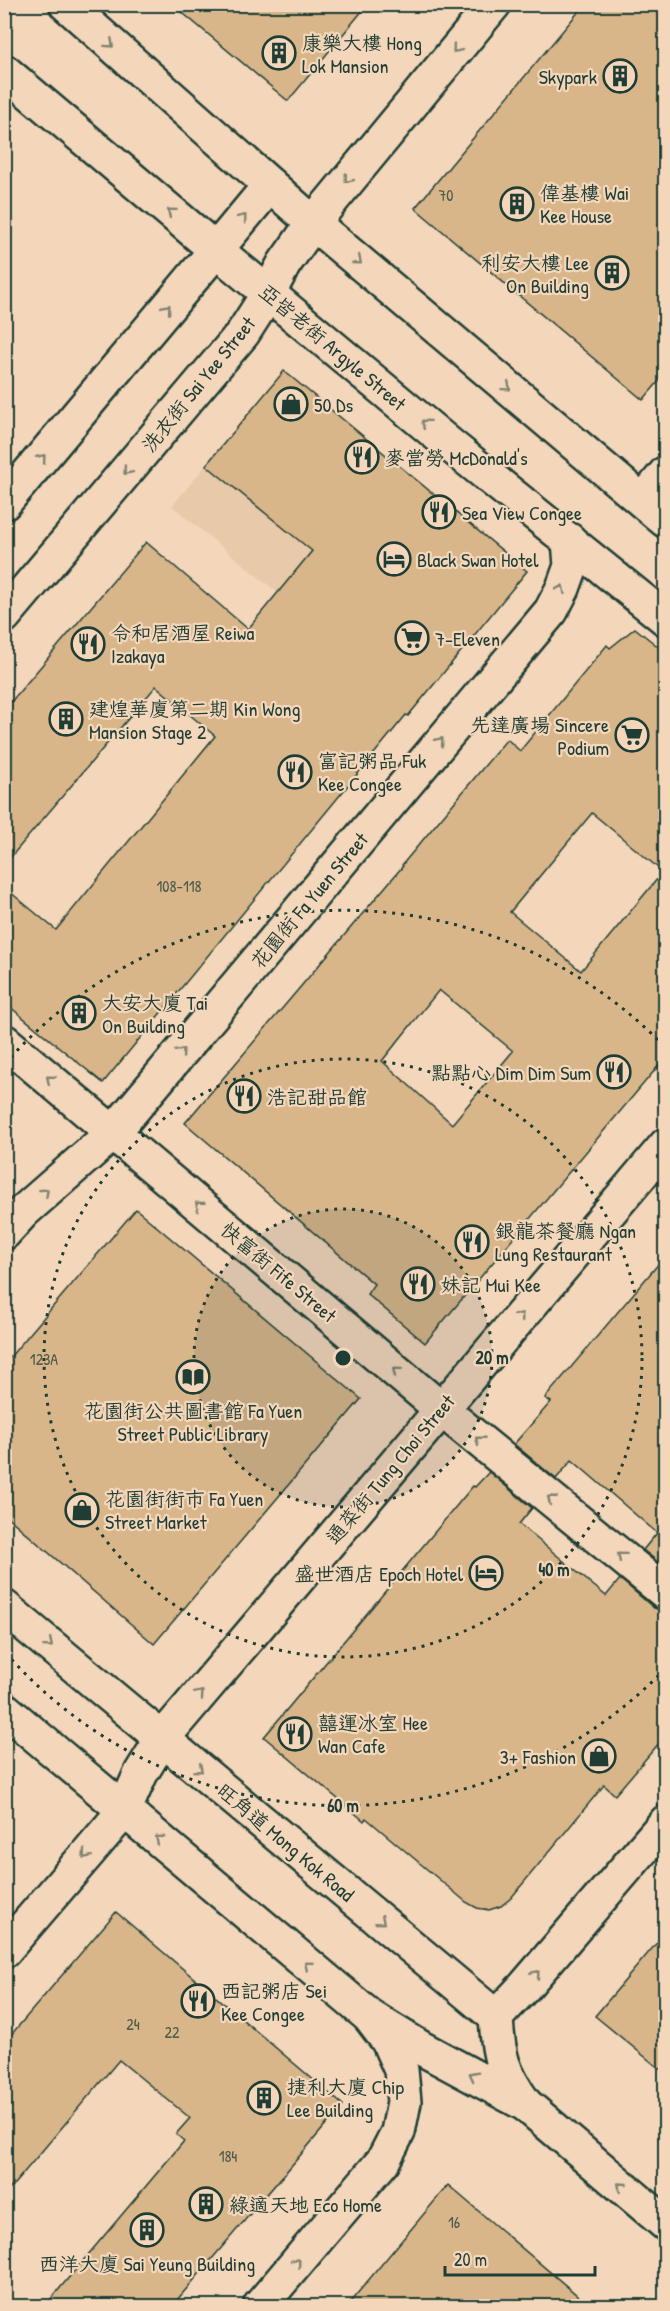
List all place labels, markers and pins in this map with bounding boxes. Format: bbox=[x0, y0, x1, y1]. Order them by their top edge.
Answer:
place label: 康樂大樓 Hong Lok Mansion bbox=[302, 29, 422, 79]
building icon: 康樂大樓 Hong Lok Mansion bbox=[261, 35, 297, 71]
building icon: Skypark bbox=[602, 58, 638, 94]
place label: Skypark bbox=[539, 63, 597, 90]
place label: 偉基樓 Wai Kee House bbox=[540, 179, 629, 229]
building icon: 偉基樓 Wai Kee House bbox=[499, 186, 535, 222]
place label: 利安大樓 Lee On Building bbox=[481, 249, 589, 299]
building icon: 利安大樓 Lee On Building bbox=[594, 255, 630, 291]
shop icon: 50 Ds bbox=[273, 386, 309, 422]
place label: 50 Ds bbox=[314, 391, 354, 418]
restaurant icon: 麥當勞 McDonald's bbox=[344, 439, 380, 475]
place label: 麥當勞 McDonald's bbox=[385, 444, 528, 471]
restaurant icon: Sea View Congee bbox=[421, 494, 457, 530]
place label: Sea View Congee bbox=[462, 499, 582, 526]
hotel icon: Black Swan Hotel bbox=[376, 541, 412, 577]
place label: Black Swan Hotel bbox=[417, 546, 539, 573]
place label: 令和居酒屋 Reiwa Izakaya bbox=[111, 619, 254, 669]
supermarket icon: 7-Eleven bbox=[394, 620, 430, 656]
place label: 7-Eleven bbox=[435, 625, 500, 652]
restaurant icon: 令和居酒屋 Reiwa Izakaya bbox=[70, 626, 106, 662]
place label: 建煌華廈第二期 Kin Wong Mansion Stage 2 bbox=[89, 695, 301, 745]
building icon: 建煌華廈第二期 Kin Wong Mansion Stage 2 bbox=[48, 701, 84, 737]
place label: 先達廣場 Sincere Podium bbox=[470, 711, 609, 761]
supermarket icon: 先達廣場 Sincere Podium bbox=[614, 717, 650, 753]
place label: 富記粥品 Fuk Kee Congee bbox=[318, 747, 426, 797]
restaurant icon: 富記粥品 Fuk Kee Congee bbox=[277, 754, 313, 790]
place label: 大安大廈 Tai On Building bbox=[102, 989, 208, 1039]
building icon: 大安大廈 Tai On Building bbox=[61, 995, 97, 1031]
restaurant icon: 點點心 Dim Dim Sum bbox=[596, 1054, 632, 1090]
place label: 點點心 Dim Dim Sum bbox=[431, 1059, 591, 1086]
restaurant icon: 浩記甜品館 bbox=[226, 1078, 262, 1114]
place label: 浩記甜品館 bbox=[267, 1083, 367, 1110]
place label: 銀龍茶餐廳 Ngan Lung Restaurant bbox=[495, 1217, 636, 1267]
restaurant icon: 銀龍茶餐廳 Ngan Lung Restaurant bbox=[454, 1224, 490, 1260]
restaurant icon: 妹記 Mui Kee bbox=[400, 1266, 436, 1302]
place label: 妹記 Mui Kee bbox=[441, 1271, 541, 1298]
centre of rings bbox=[333, 1348, 353, 1368]
library icon: 花園街公共圖書館 Fa Yuen Street Public Library bbox=[175, 1359, 211, 1395]
place label: 花園街公共圖書館 Fa Yuen Street Public Library bbox=[84, 1397, 302, 1447]
place label: 花園街街市 Fa Yuen Street Market bbox=[105, 1485, 263, 1535]
shop icon: 花園街街市 Fa Yuen Street Market bbox=[64, 1492, 100, 1528]
hotel icon: 盛世酒店 Epoch Hotel bbox=[468, 1555, 504, 1591]
place label: 盛世酒店 Epoch Hotel bbox=[295, 1560, 464, 1587]
place label: 囍運冰室 Hee Wan Cafe bbox=[318, 1709, 428, 1759]
restaurant icon: 囍運冰室 Hee Wan Cafe bbox=[277, 1716, 313, 1752]
shop icon: 3+ Fashion bbox=[581, 1738, 617, 1774]
place label: 3+ Fashion bbox=[500, 1743, 576, 1770]
place label: 西記粥店 Sei Kee Congee bbox=[221, 1977, 327, 2027]
restaurant icon: 西記粥店 Sei Kee Congee bbox=[180, 1983, 216, 2019]
place label: 捷利大廈 Chip Lee Building bbox=[287, 2073, 404, 2123]
building icon: 捷利大廈 Chip Lee Building bbox=[246, 2080, 282, 2116]
building icon: 綠適天地 Eco Home bbox=[188, 2186, 224, 2222]
place label: 綠適天地 Eco Home bbox=[229, 2191, 382, 2218]
building icon: 西洋大廈 Sai Yeung Building bbox=[129, 2212, 165, 2248]
place label: 西洋大廈 Sai Yeung Building bbox=[39, 2250, 255, 2277]

